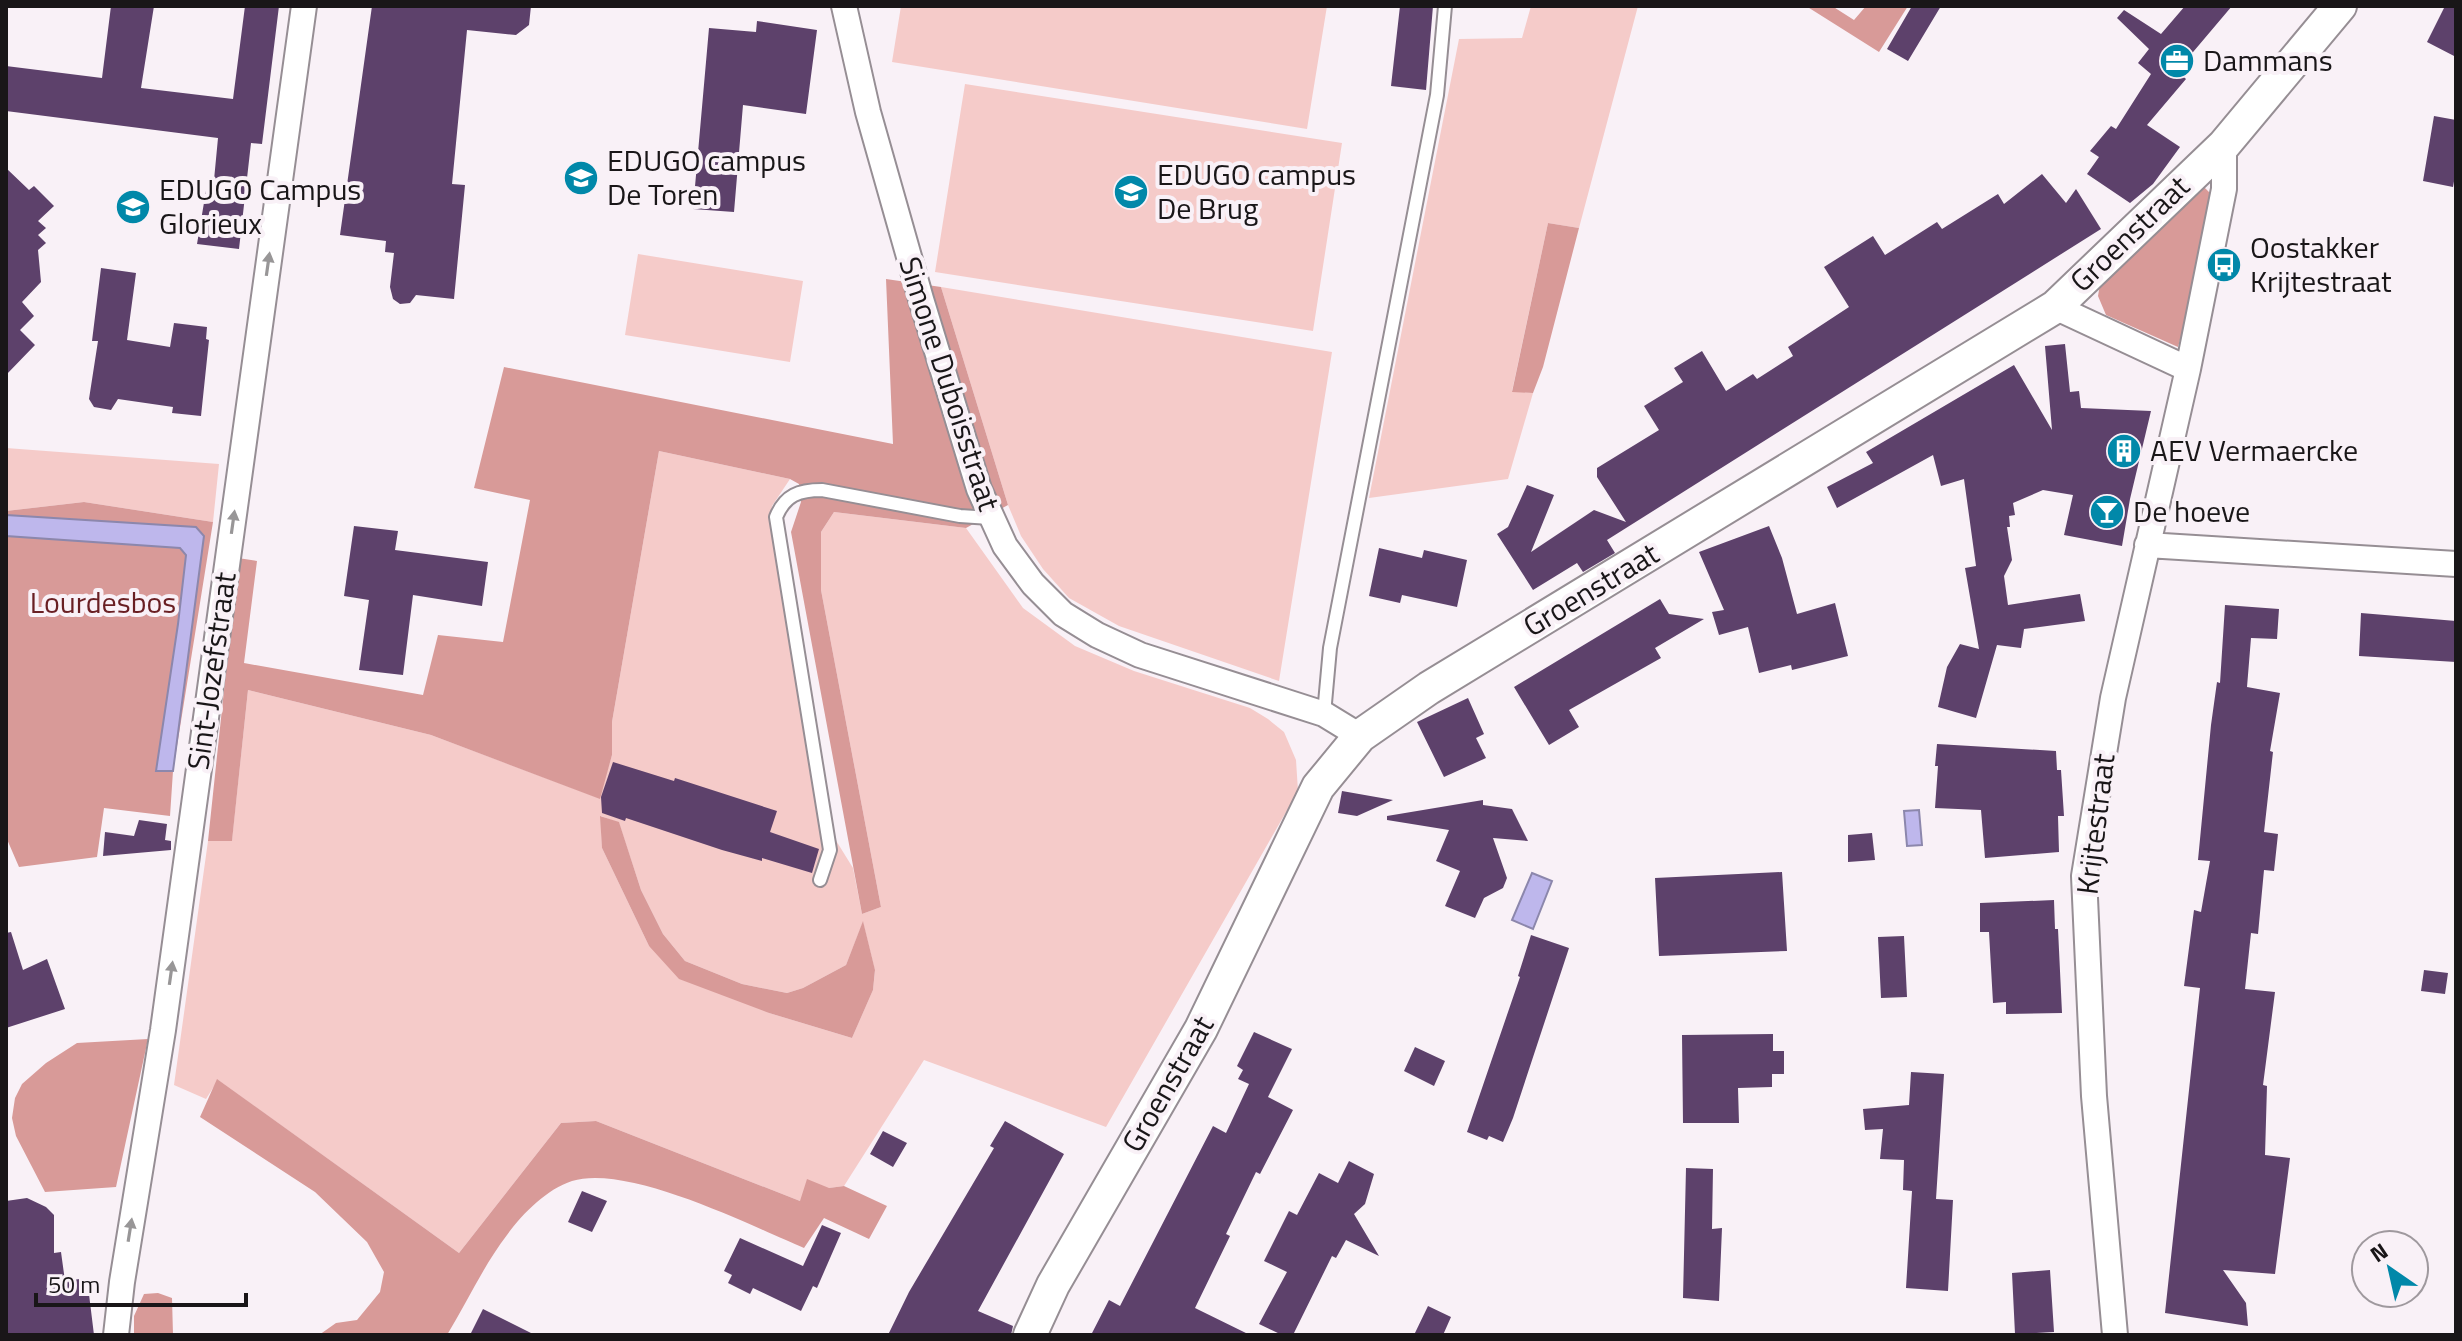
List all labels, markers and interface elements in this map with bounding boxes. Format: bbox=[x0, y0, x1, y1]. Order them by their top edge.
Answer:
place label: Dammans bbox=[2203, 37, 2333, 83]
office icon: Dammans bbox=[2158, 42, 2196, 80]
place label: EDUGO campus De Toren bbox=[607, 137, 806, 217]
place label: EDUGO campus De Brug bbox=[1157, 151, 1356, 231]
school or university icon: EDUGO campus De Toren bbox=[562, 159, 600, 197]
street label: Groenstraat bbox=[2059, 164, 2200, 302]
place label: EDUGO Campus Glorieux bbox=[159, 166, 361, 246]
school or university icon: EDUGO campus De Brug bbox=[1112, 173, 1150, 211]
school or university icon: EDUGO Campus Glorieux bbox=[114, 188, 152, 226]
place label: Oostakker Krijtestraat bbox=[2250, 224, 2392, 304]
bus stop icon: Oostakker Krijtestraat bbox=[2205, 246, 2243, 284]
one-way arrow bbox=[262, 251, 275, 276]
street label: Simone Duboisstraat bbox=[887, 251, 1013, 517]
place label: AEV Vermaercke bbox=[2150, 427, 2358, 473]
building icon: AEV Vermaercke bbox=[2105, 432, 2143, 470]
place label: De hoeve bbox=[2133, 488, 2250, 534]
bar icon: De hoeve bbox=[2088, 493, 2126, 531]
one-way arrow bbox=[227, 509, 240, 534]
street label: Groenstraat bbox=[1514, 530, 1667, 648]
street label: Sint-Jozefstraat bbox=[174, 569, 248, 773]
park label: Lourdesbos bbox=[30, 579, 176, 625]
street label: Krijtestraat bbox=[2064, 750, 2127, 897]
one-way arrow bbox=[165, 960, 178, 985]
street label: Groenstraat bbox=[1109, 1006, 1225, 1160]
one-way arrow bbox=[124, 1217, 137, 1242]
north arrow bbox=[2350, 1229, 2430, 1309]
text: N bbox=[2363, 1234, 2395, 1271]
scale bar bbox=[36, 1257, 246, 1307]
text: 50 m bbox=[48, 1266, 100, 1302]

